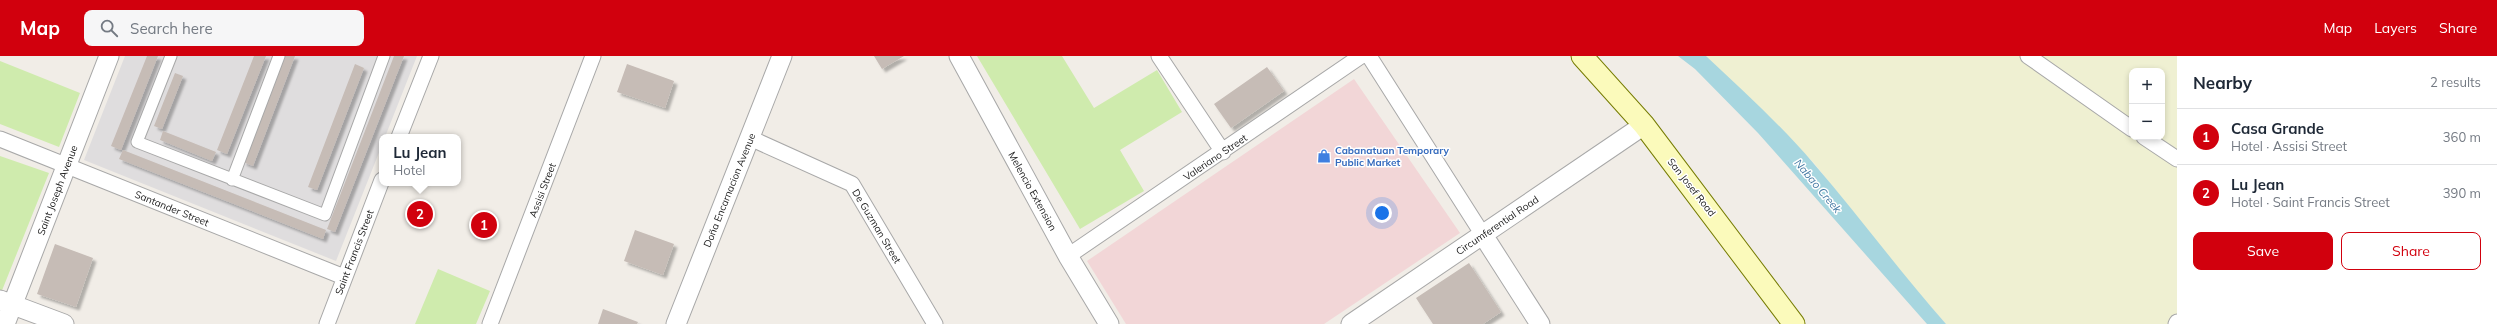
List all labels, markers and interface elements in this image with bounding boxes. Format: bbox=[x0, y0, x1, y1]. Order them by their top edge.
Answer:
search box bbox=[84, 10, 364, 46]
text: Map bbox=[20, 16, 60, 40]
icon: search bbox=[98, 17, 120, 39]
text: Search here bbox=[130, 19, 213, 38]
text: Map bbox=[2323, 19, 2352, 37]
text: Layers bbox=[2374, 19, 2417, 37]
text: Share bbox=[2439, 19, 2477, 37]
map controls bbox=[2129, 68, 2165, 140]
button: + bbox=[2129, 68, 2165, 104]
text: Nearby bbox=[2193, 72, 2252, 93]
text: 2 results bbox=[2430, 74, 2481, 90]
button: − bbox=[2129, 104, 2165, 140]
text: Casa Grande bbox=[2231, 119, 2324, 138]
text: 1 bbox=[2202, 129, 2210, 145]
text: 360 m bbox=[2443, 129, 2481, 145]
street label: Doña Encarnacion Avenue bbox=[701, 131, 758, 249]
street label: Valeriano Street bbox=[1181, 131, 1250, 184]
popup bbox=[379, 134, 461, 186]
text: Hotel · Assisi Street bbox=[2231, 138, 2347, 154]
street label: Saint Joseph Avenue bbox=[34, 143, 81, 237]
text: Lu Jean bbox=[393, 143, 447, 162]
place label: Cabanatuan Temporary Public Market bbox=[1335, 144, 1450, 169]
shop icon: Cabanatuan Temporary Public Market bbox=[1316, 148, 1332, 164]
street label: Melencio Extension bbox=[1005, 149, 1060, 233]
street label: San Josef Road bbox=[1665, 155, 1718, 219]
water label: Nabao Creek bbox=[1791, 156, 1845, 216]
street label: Assisi Street bbox=[526, 161, 559, 219]
text: Hotel bbox=[393, 162, 425, 178]
text: Lu Jean bbox=[2231, 175, 2284, 194]
text: 2 bbox=[2202, 185, 2210, 201]
text: 390 m bbox=[2443, 185, 2481, 201]
street label: De Guzman Street bbox=[849, 187, 904, 266]
street label: Santander Street bbox=[133, 188, 211, 229]
street label: Circumferential Road bbox=[1453, 193, 1541, 258]
text: Hotel · Saint Francis Street bbox=[2231, 194, 2390, 210]
pin: 2 bbox=[407, 199, 433, 229]
your location bbox=[1372, 203, 1392, 223]
street label: Saint Francis Street bbox=[332, 207, 377, 297]
pin: 1 bbox=[471, 210, 497, 240]
button: Save bbox=[2193, 232, 2333, 270]
button: Share bbox=[2341, 232, 2481, 270]

